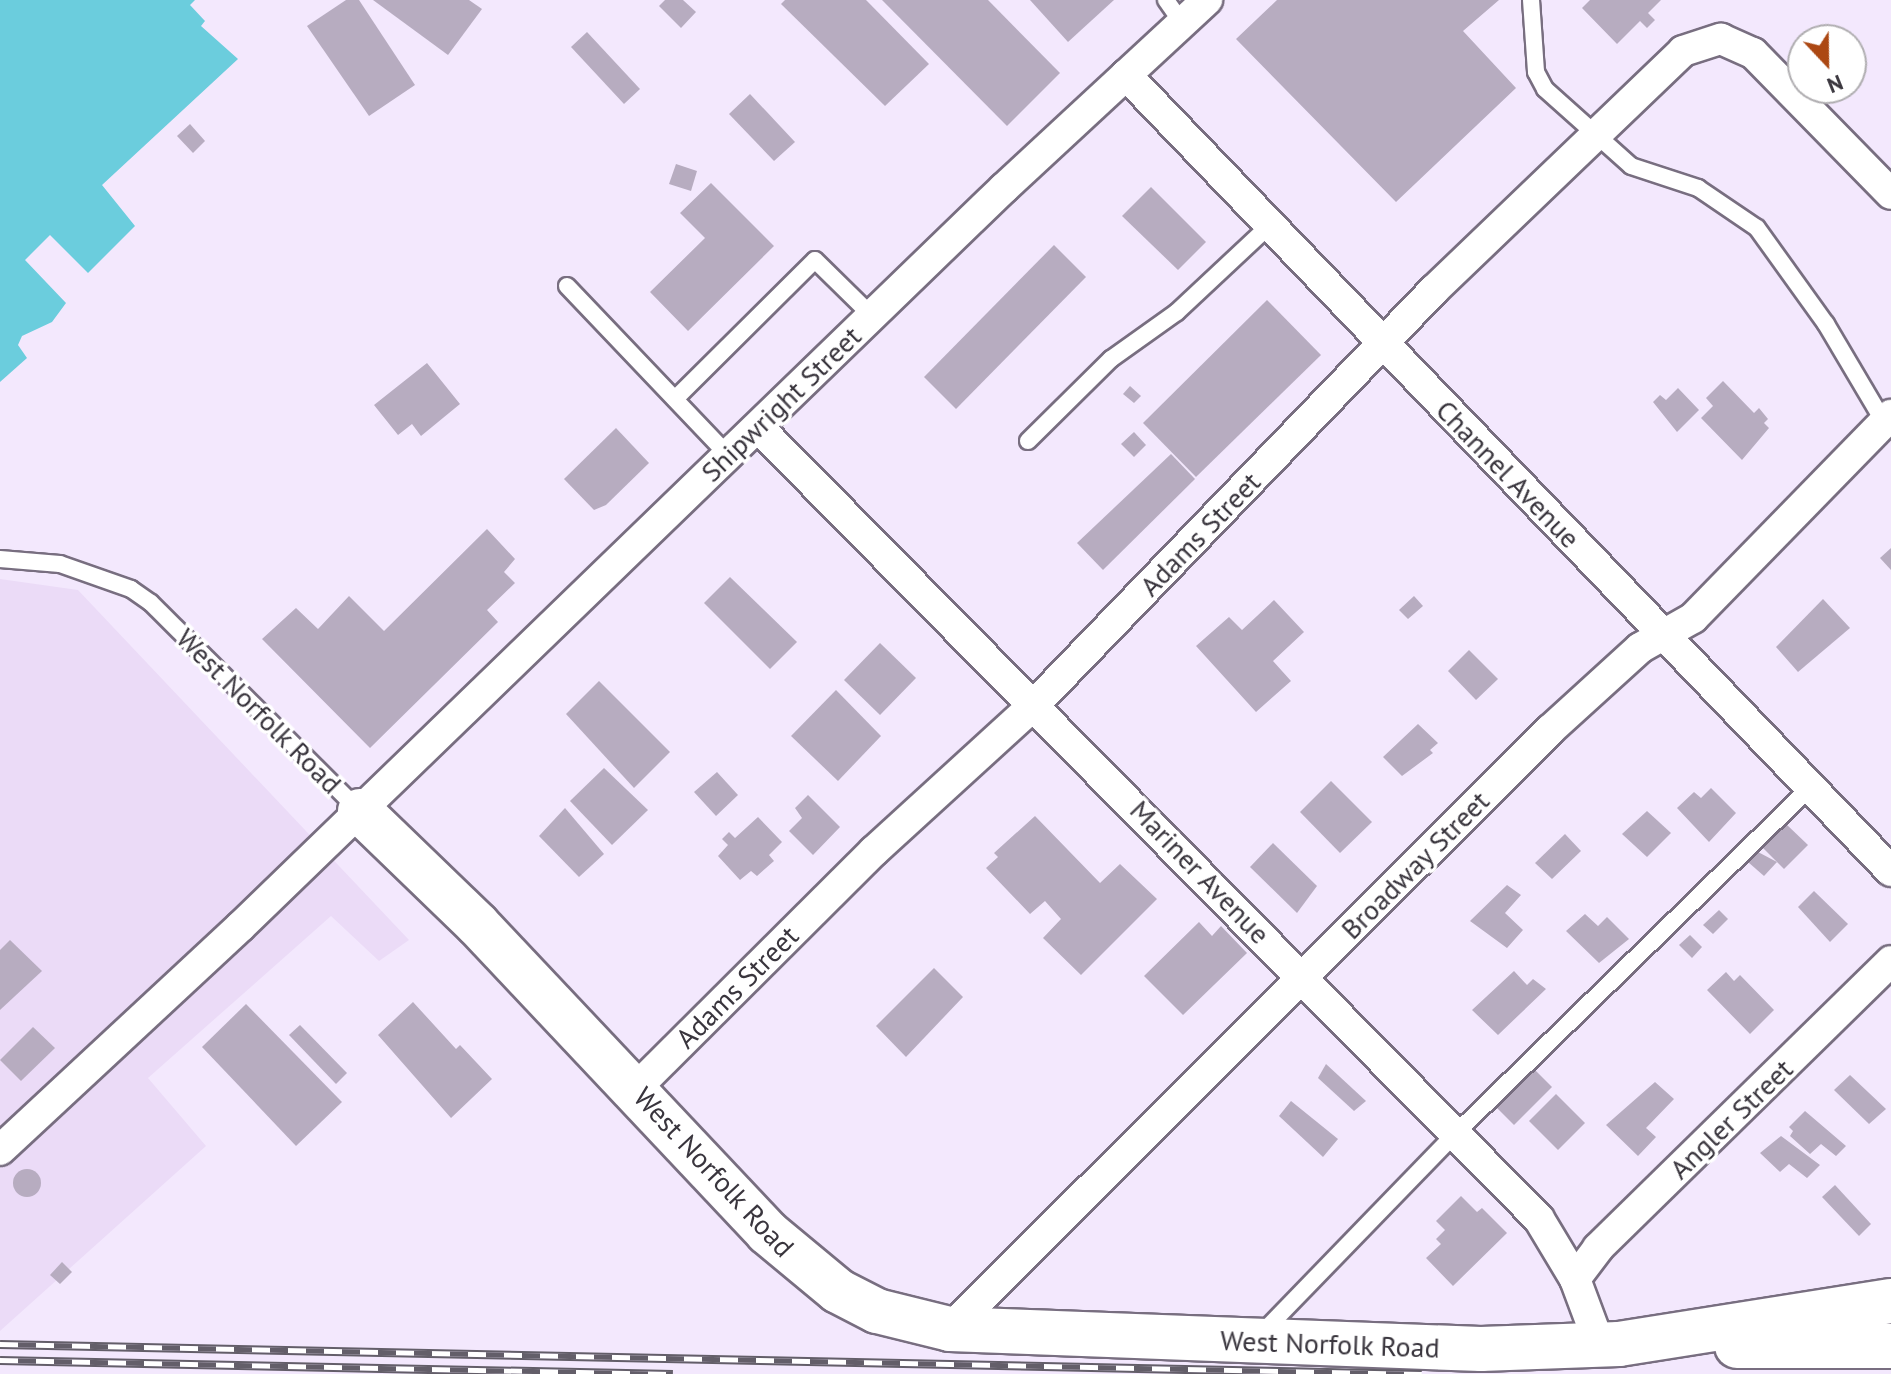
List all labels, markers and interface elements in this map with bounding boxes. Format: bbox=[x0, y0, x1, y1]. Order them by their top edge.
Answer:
north arrow bbox=[1787, 24, 1867, 104]
text: N bbox=[1823, 69, 1847, 100]
street label: Shipwright Street bbox=[694, 319, 868, 489]
street label: Channel Avenue bbox=[1429, 393, 1587, 555]
street label: Adams Street bbox=[1133, 465, 1267, 603]
street label: West Norfolk Road bbox=[169, 621, 349, 801]
street label: Broadway Street bbox=[1334, 784, 1496, 946]
street label: Mariner Avenue bbox=[1123, 793, 1277, 951]
street label: Adams Street bbox=[669, 919, 805, 1055]
street label: Angler Street bbox=[1663, 1052, 1799, 1186]
street label: West Norfolk Road bbox=[627, 1080, 801, 1264]
street label: West Norfolk Road bbox=[1219, 1323, 1441, 1365]

